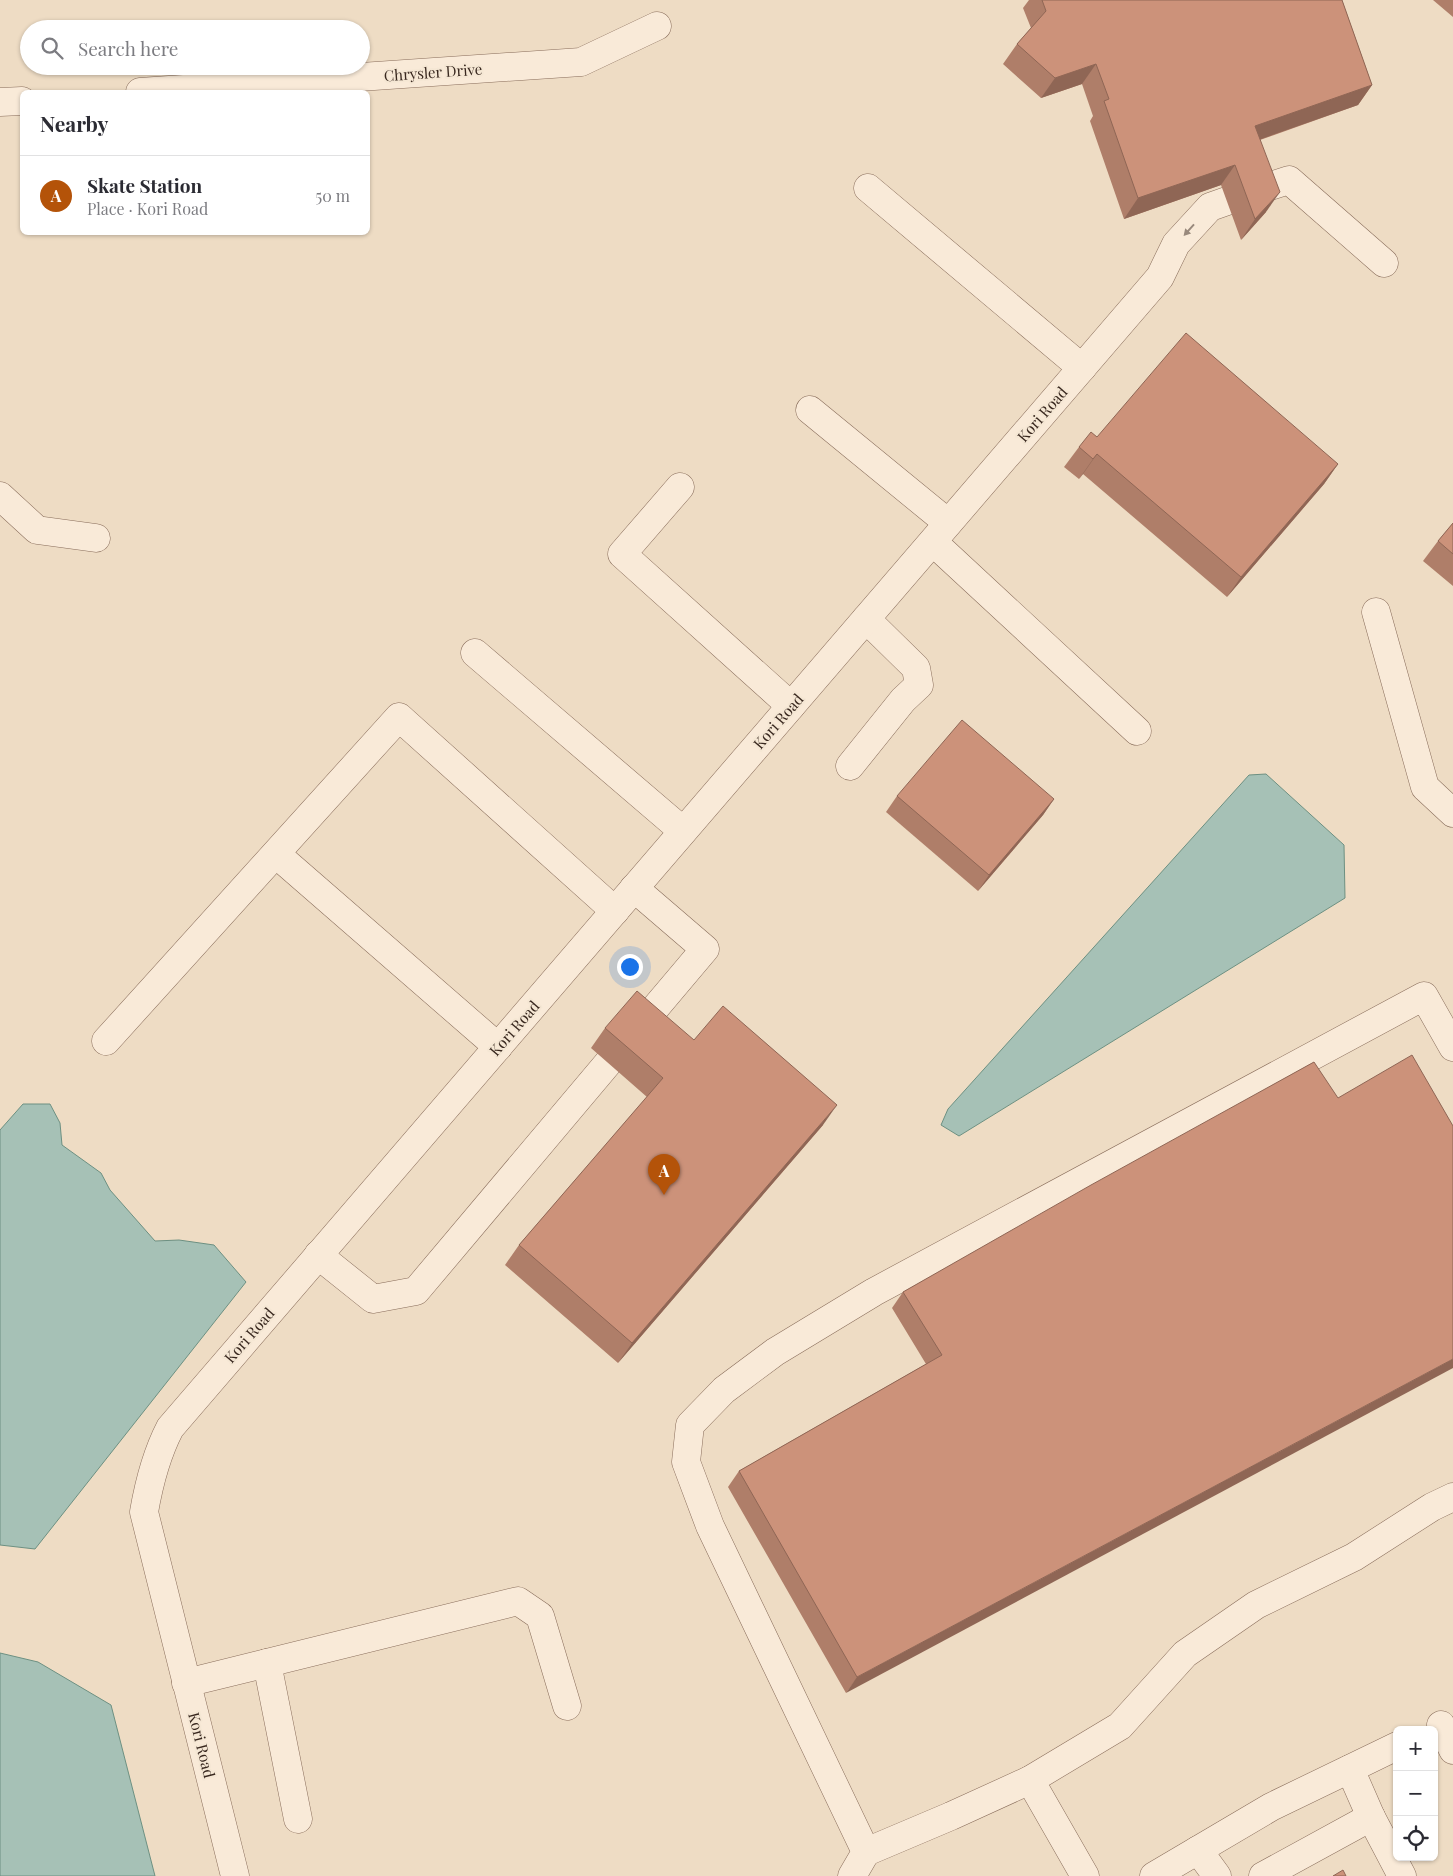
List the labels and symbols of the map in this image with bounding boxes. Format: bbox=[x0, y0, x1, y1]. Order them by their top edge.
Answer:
street label: Chrysler Drive bbox=[383, 59, 483, 85]
one-way arrow bbox=[1183, 224, 1195, 236]
street label: Kori Road bbox=[1012, 382, 1072, 446]
street label: Kori Road bbox=[748, 689, 808, 753]
your location bbox=[617, 954, 643, 980]
street label: Kori Road bbox=[484, 996, 544, 1060]
pin: A bbox=[648, 1154, 680, 1195]
street label: Kori Road bbox=[219, 1303, 279, 1367]
street label: Kori Road bbox=[184, 1710, 220, 1780]

